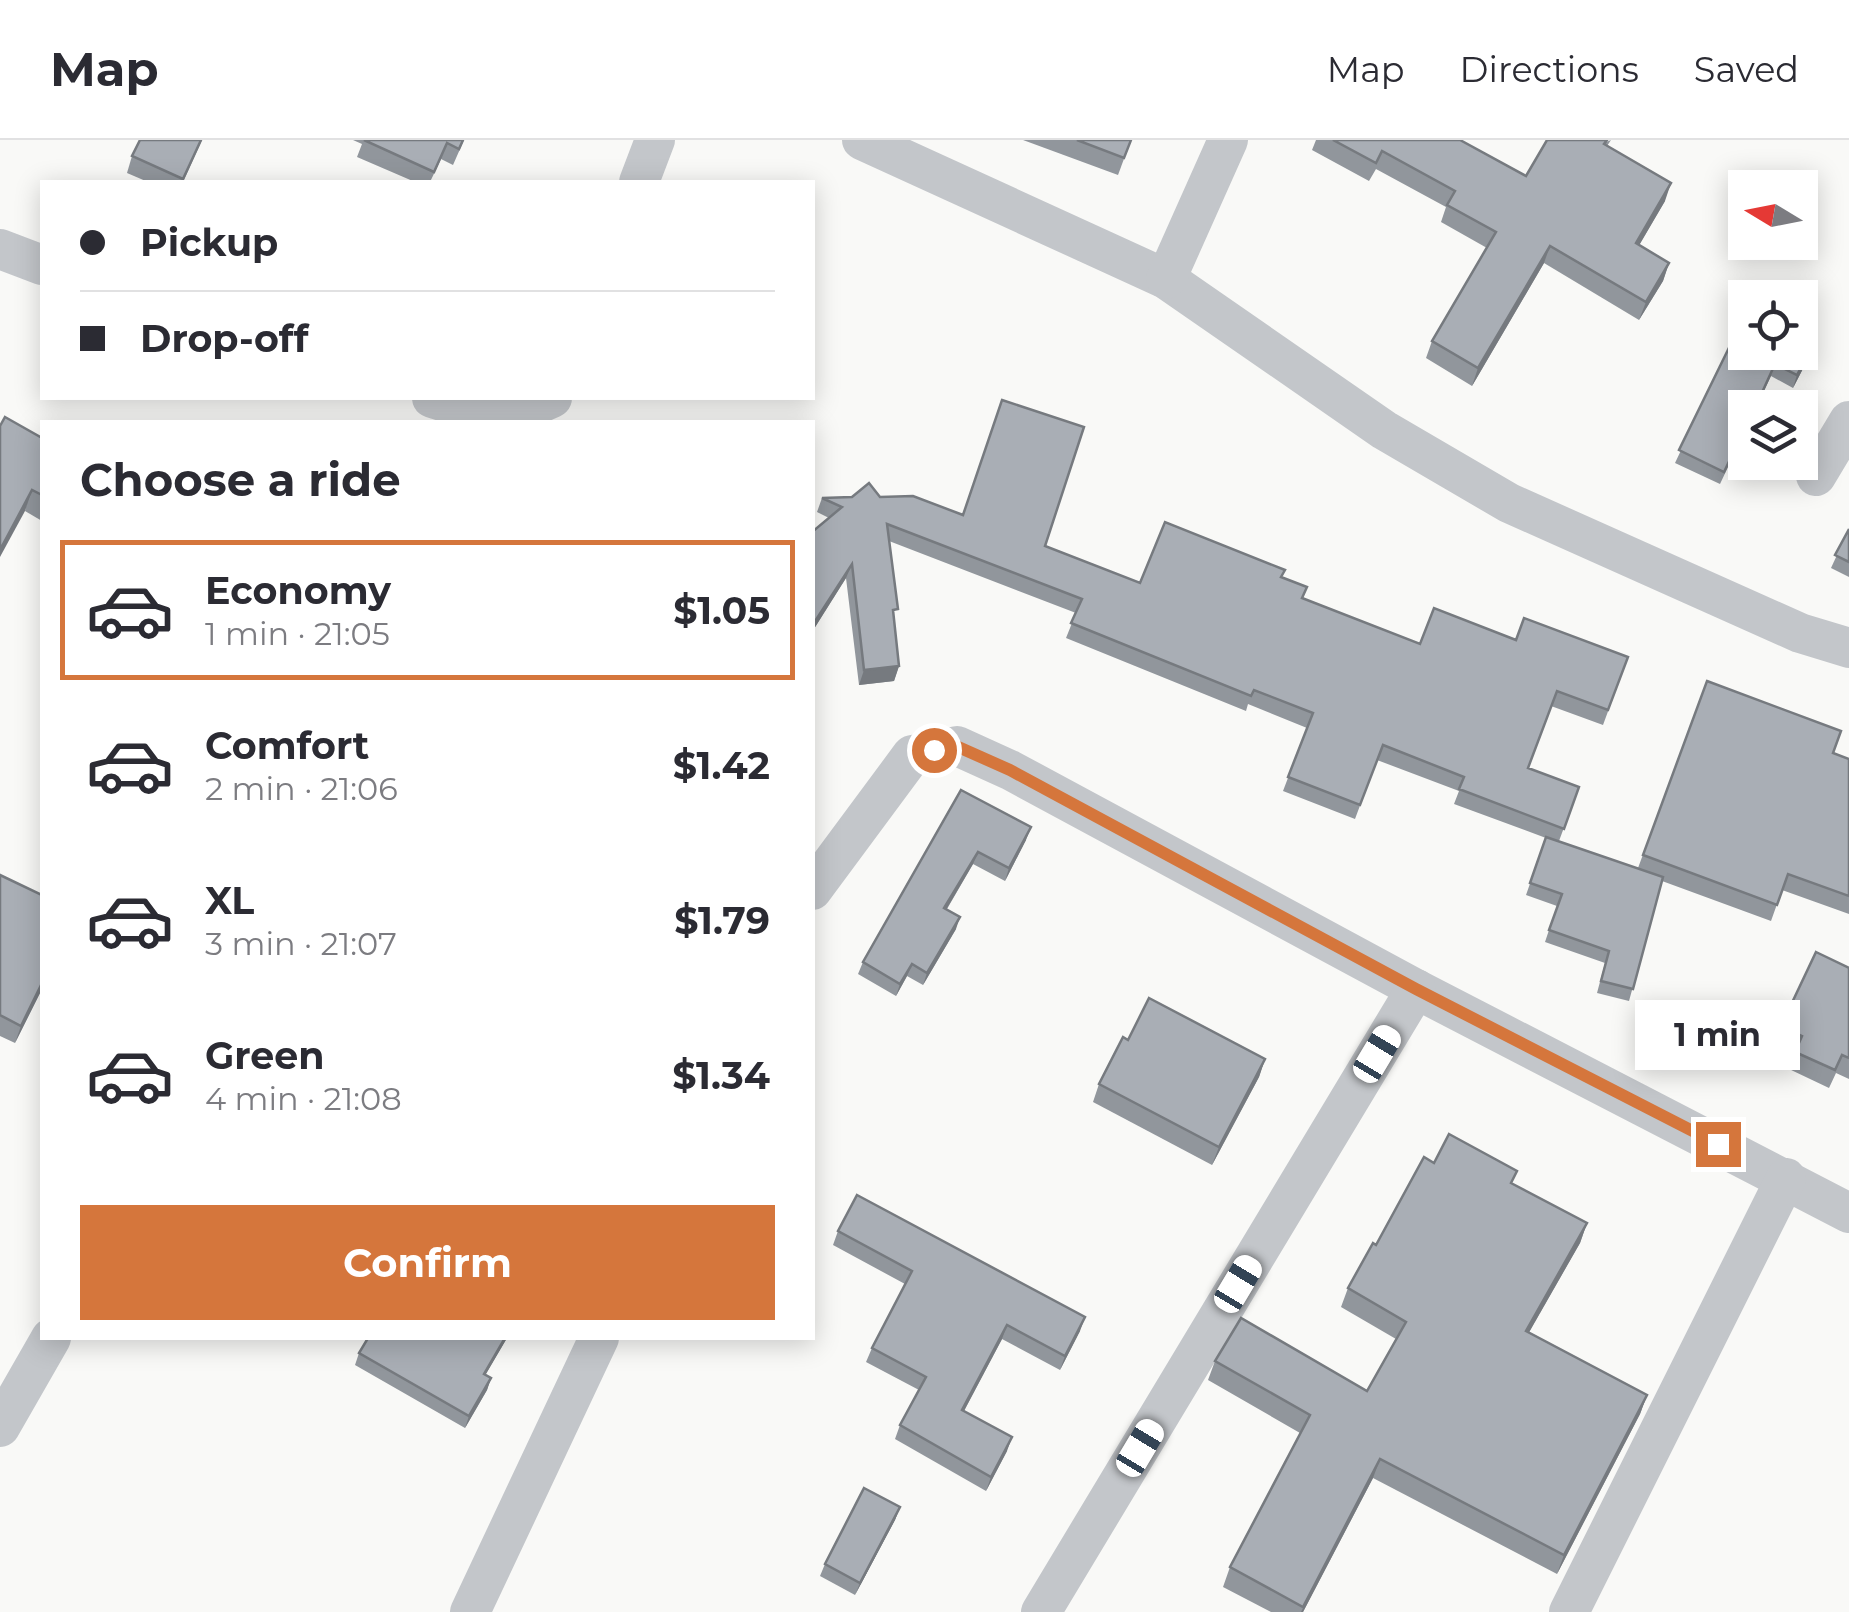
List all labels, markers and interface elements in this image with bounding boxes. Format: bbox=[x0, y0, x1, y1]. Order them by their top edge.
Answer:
text: Map bbox=[50, 40, 159, 98]
text: Map bbox=[1327, 48, 1405, 91]
text: Directions bbox=[1460, 48, 1639, 91]
text: Saved bbox=[1694, 48, 1799, 91]
north arrow bbox=[1728, 170, 1818, 260]
map controls bbox=[1728, 170, 1818, 480]
text: Pickup bbox=[140, 219, 278, 266]
button: locate bbox=[1728, 280, 1818, 370]
text: Drop-off bbox=[140, 315, 309, 362]
button: layers bbox=[1728, 390, 1818, 480]
text: Choose a ride bbox=[80, 452, 401, 507]
icon: car bbox=[85, 565, 175, 655]
text: Economy bbox=[205, 567, 391, 614]
text: $1.05 bbox=[673, 587, 770, 634]
text: 1 min · 21:05 bbox=[205, 614, 390, 653]
icon: car bbox=[85, 720, 175, 810]
text: Comfort bbox=[205, 722, 369, 769]
route start bbox=[912, 728, 957, 773]
text: $1.42 bbox=[673, 742, 770, 789]
text: 2 min · 21:06 bbox=[205, 769, 398, 808]
icon: car bbox=[85, 875, 175, 965]
text: XL bbox=[205, 877, 254, 924]
text: $1.79 bbox=[674, 897, 770, 944]
text: 3 min · 21:07 bbox=[205, 924, 397, 963]
callout: 1 min bbox=[1636, 999, 1800, 1069]
text: 1 min bbox=[1674, 1015, 1761, 1054]
car bbox=[1349, 1021, 1405, 1087]
icon: car bbox=[85, 1030, 175, 1120]
text: Green bbox=[205, 1032, 325, 1079]
text: $1.34 bbox=[672, 1052, 770, 1099]
text: 4 min · 21:08 bbox=[205, 1079, 402, 1118]
route end bbox=[1696, 1122, 1741, 1167]
button: Confirm bbox=[80, 1205, 775, 1320]
car bbox=[1210, 1251, 1266, 1317]
car bbox=[1112, 1415, 1168, 1481]

